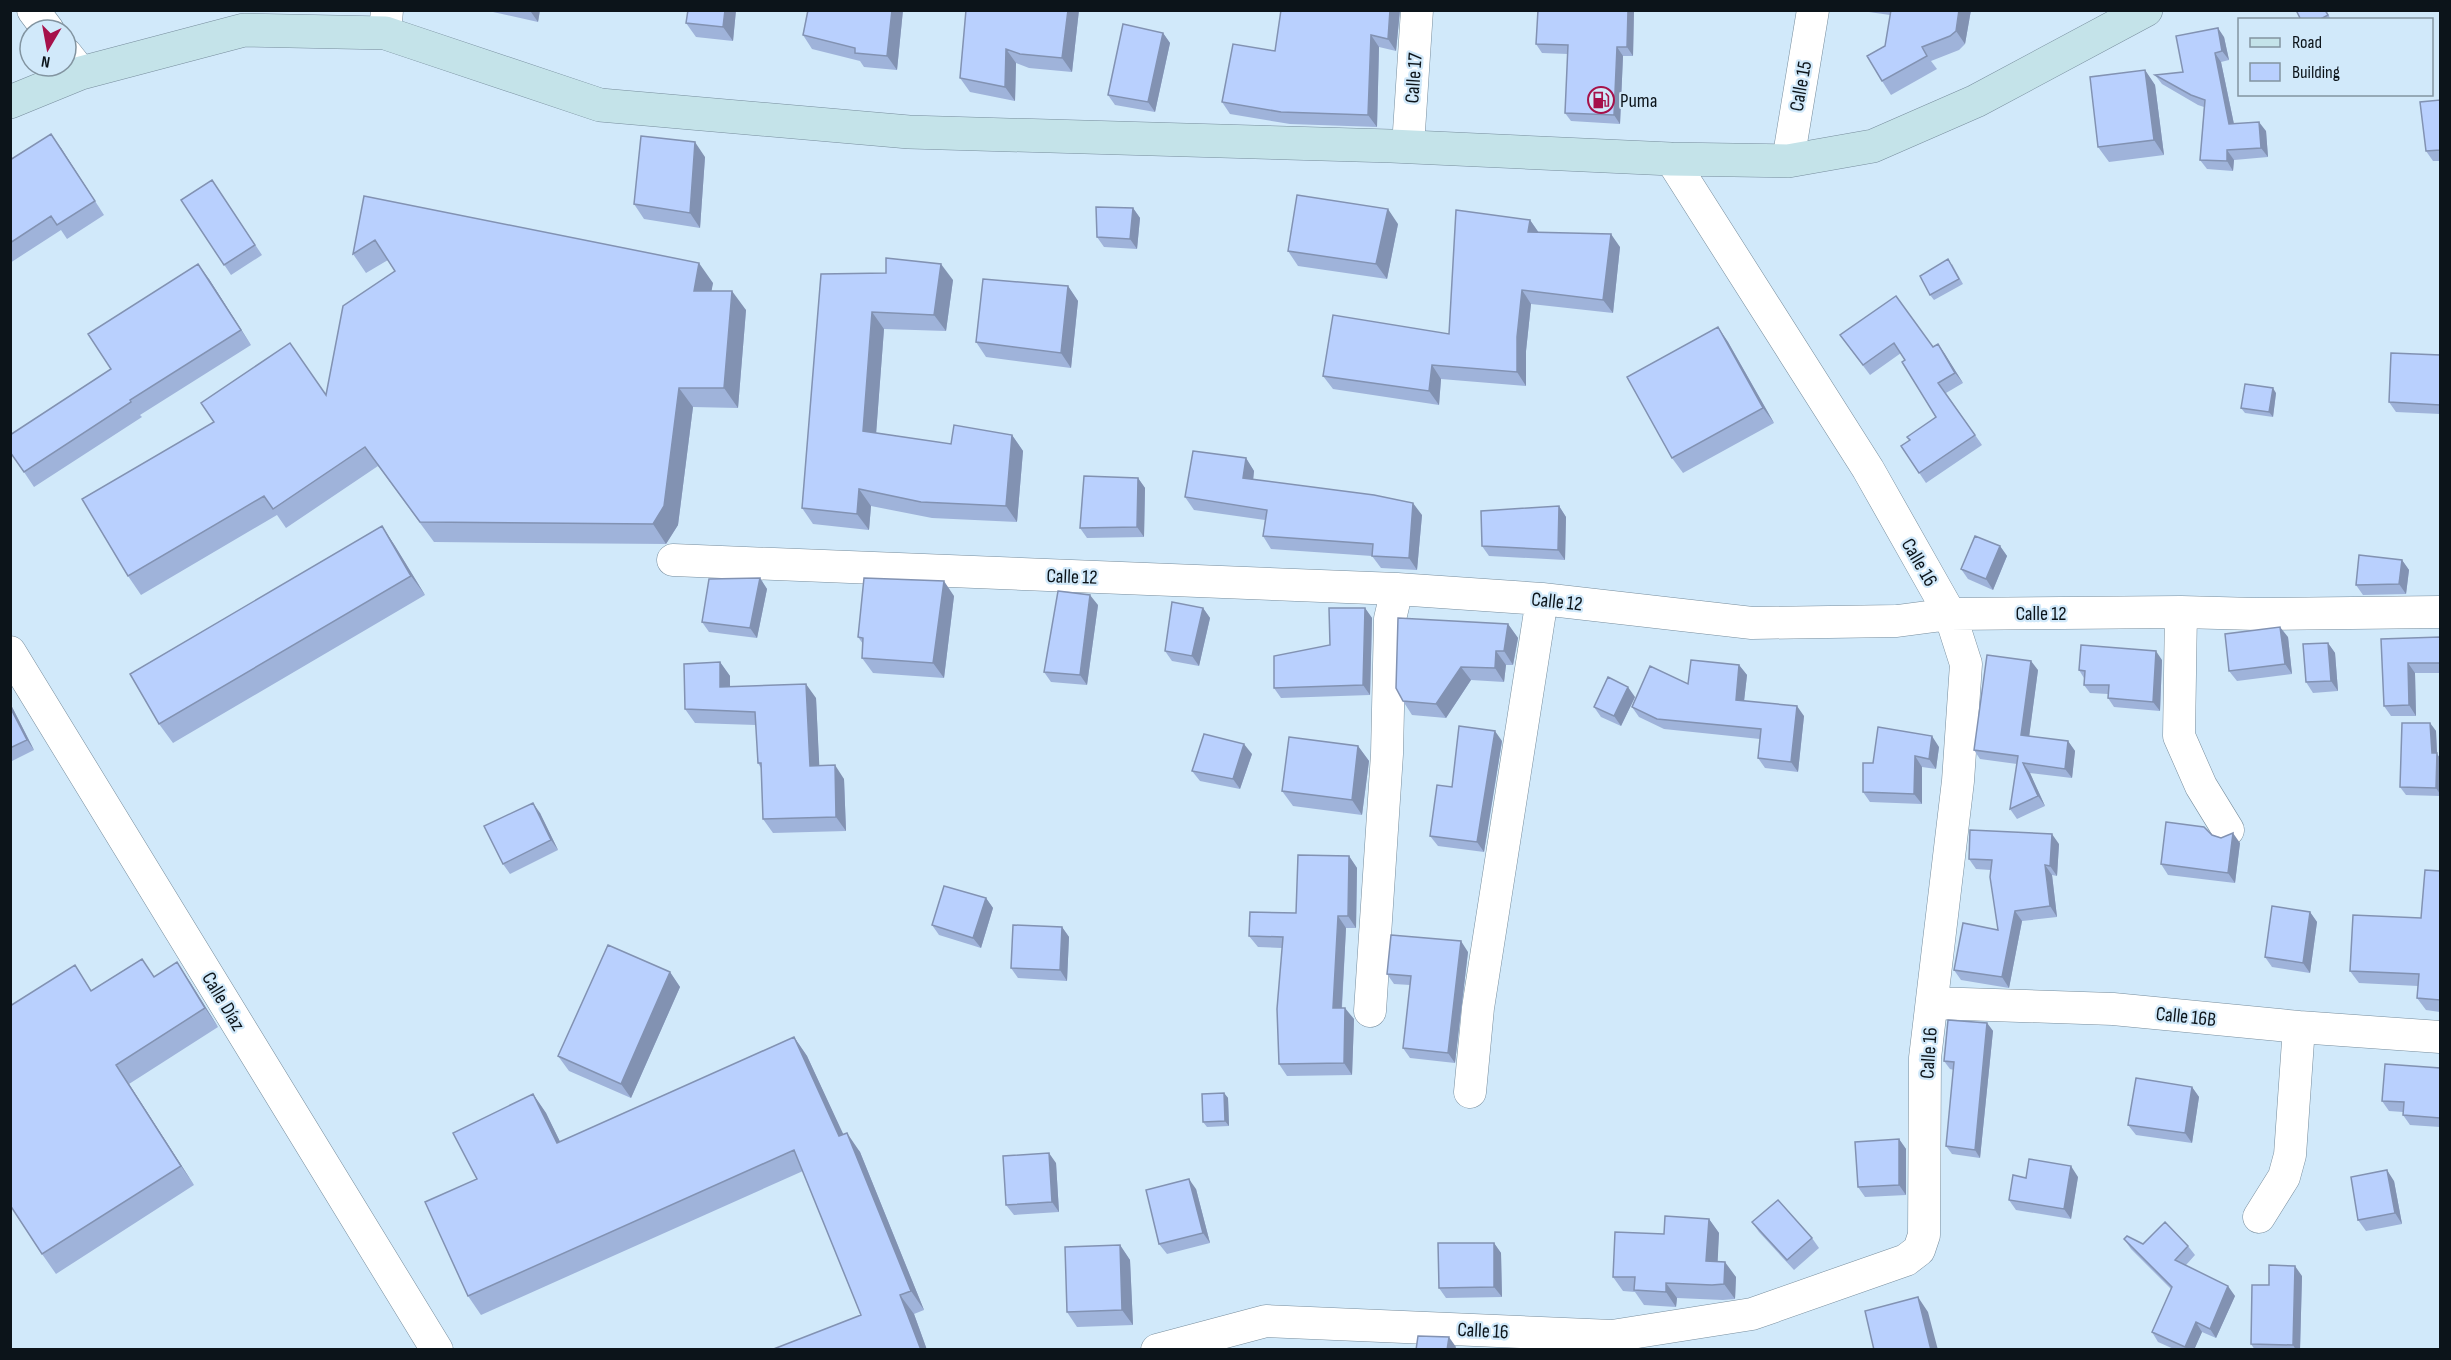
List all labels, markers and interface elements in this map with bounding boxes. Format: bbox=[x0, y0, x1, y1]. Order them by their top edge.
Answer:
north arrow bbox=[18, 18, 78, 78]
legend bbox=[2238, 18, 2433, 96]
text: Road bbox=[2292, 32, 2322, 53]
text: N bbox=[40, 51, 52, 71]
street label: Calle 17 bbox=[1400, 52, 1428, 104]
street label: Calle 15 bbox=[1785, 59, 1817, 113]
text: Building bbox=[2292, 62, 2340, 83]
fuel station icon: Puma bbox=[1586, 85, 1616, 115]
place label: Puma bbox=[1620, 89, 1657, 113]
street label: Calle 16 bbox=[1896, 534, 1942, 591]
street label: Calle 12 bbox=[1046, 564, 1098, 590]
street label: Calle 12 bbox=[1530, 587, 1584, 617]
street label: Calle 12 bbox=[2015, 602, 2067, 626]
street label: Calle Díaz bbox=[196, 968, 250, 1035]
street label: Calle 16B bbox=[2155, 1002, 2217, 1032]
street label: Calle 16 bbox=[1915, 1027, 1943, 1080]
street label: Calle 16 bbox=[1457, 1318, 1509, 1344]

